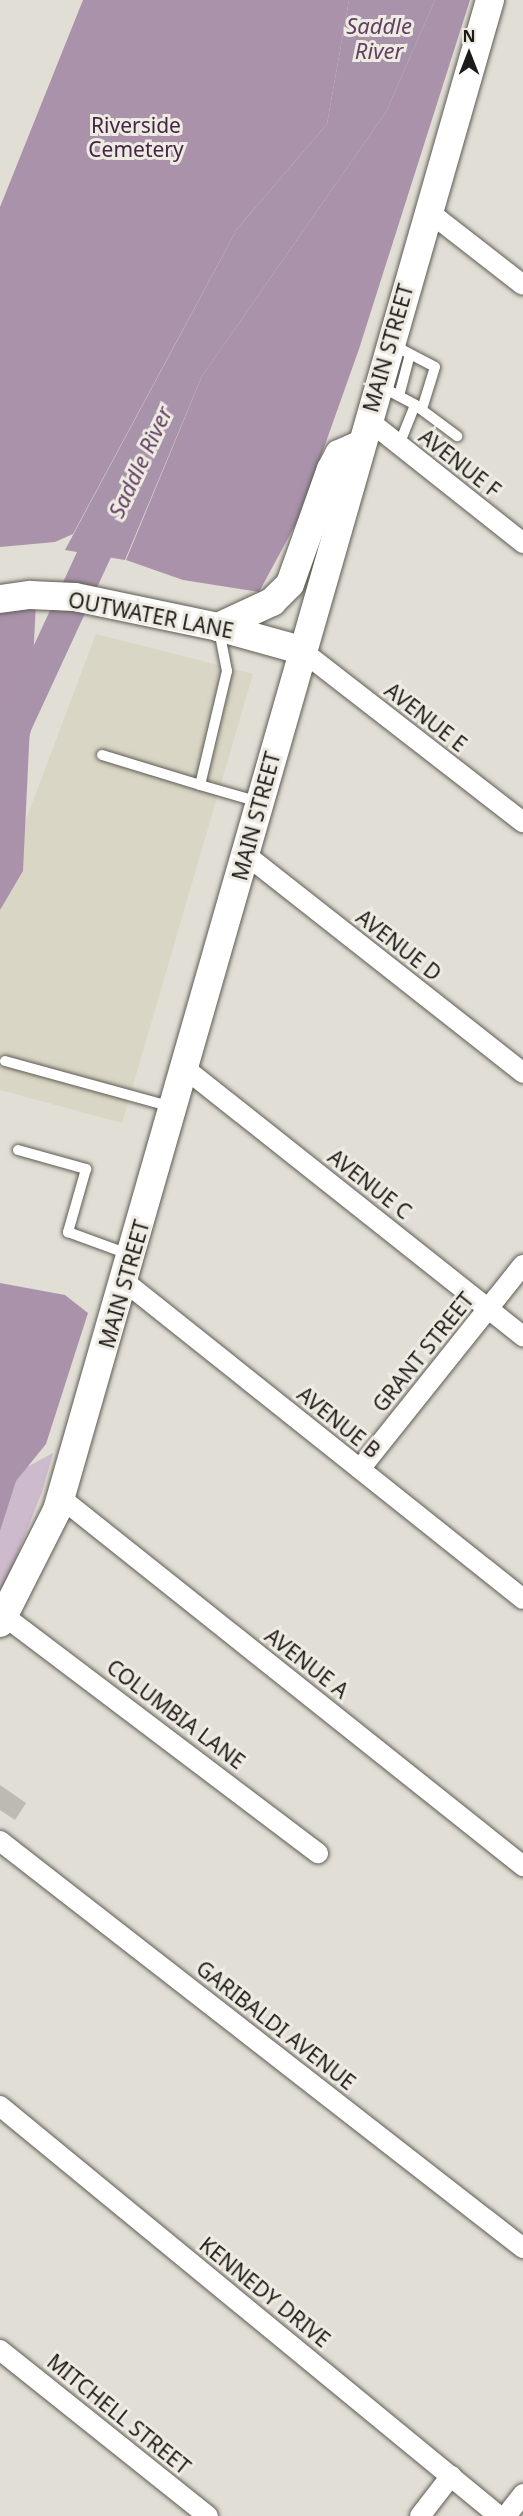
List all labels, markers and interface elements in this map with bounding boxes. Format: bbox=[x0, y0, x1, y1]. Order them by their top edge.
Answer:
water label: Saddle River bbox=[346, 12, 412, 63]
north arrow bbox=[439, 24, 499, 84]
text: N bbox=[462, 25, 476, 47]
park label: Riverside Cemetery bbox=[88, 112, 184, 162]
street label: MAIN STREET bbox=[358, 281, 418, 415]
water label: Saddle River bbox=[103, 402, 177, 522]
street label: AVENUE F bbox=[414, 423, 506, 503]
street label: OUTWATER LANE bbox=[66, 587, 236, 643]
street label: AVENUE E bbox=[380, 677, 472, 757]
street label: MAIN STREET bbox=[227, 749, 285, 883]
street label: AVENUE D bbox=[352, 904, 446, 986]
street label: AVENUE C bbox=[323, 1144, 417, 1224]
street label: MAIN STREET bbox=[94, 1217, 154, 1351]
street label: GRANT STREET bbox=[367, 1287, 479, 1417]
street label: AVENUE B bbox=[293, 1381, 385, 1463]
street label: AVENUE A bbox=[260, 1623, 354, 1703]
street label: COLUMBIA LANE bbox=[102, 1654, 250, 1774]
street label: GARIBALDI AVENUE bbox=[192, 1955, 360, 2095]
street label: KENNEDY DRIVE bbox=[195, 2232, 335, 2352]
street label: MITCHELL STREET bbox=[42, 2349, 196, 2479]

